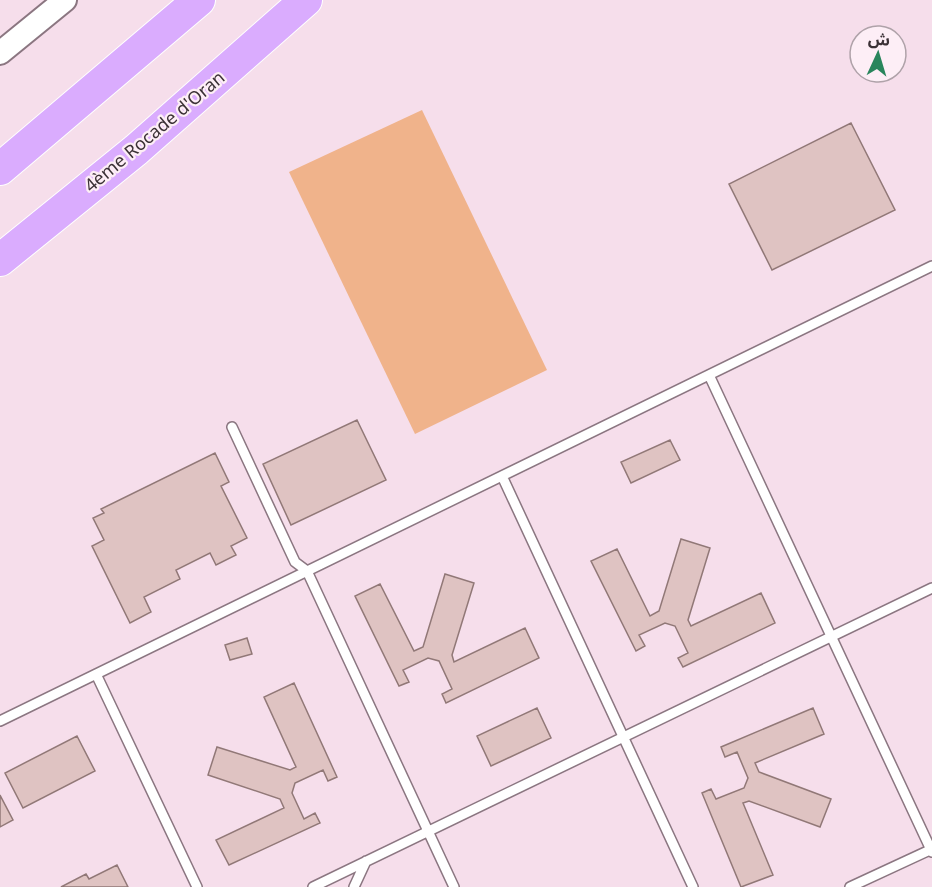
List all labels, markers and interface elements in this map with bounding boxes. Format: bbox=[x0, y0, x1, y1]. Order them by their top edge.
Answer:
north arrow bbox=[848, 24, 908, 84]
text: ش bbox=[867, 27, 891, 51]
street label: 4ème Rocade d'Oran bbox=[79, 65, 229, 197]

